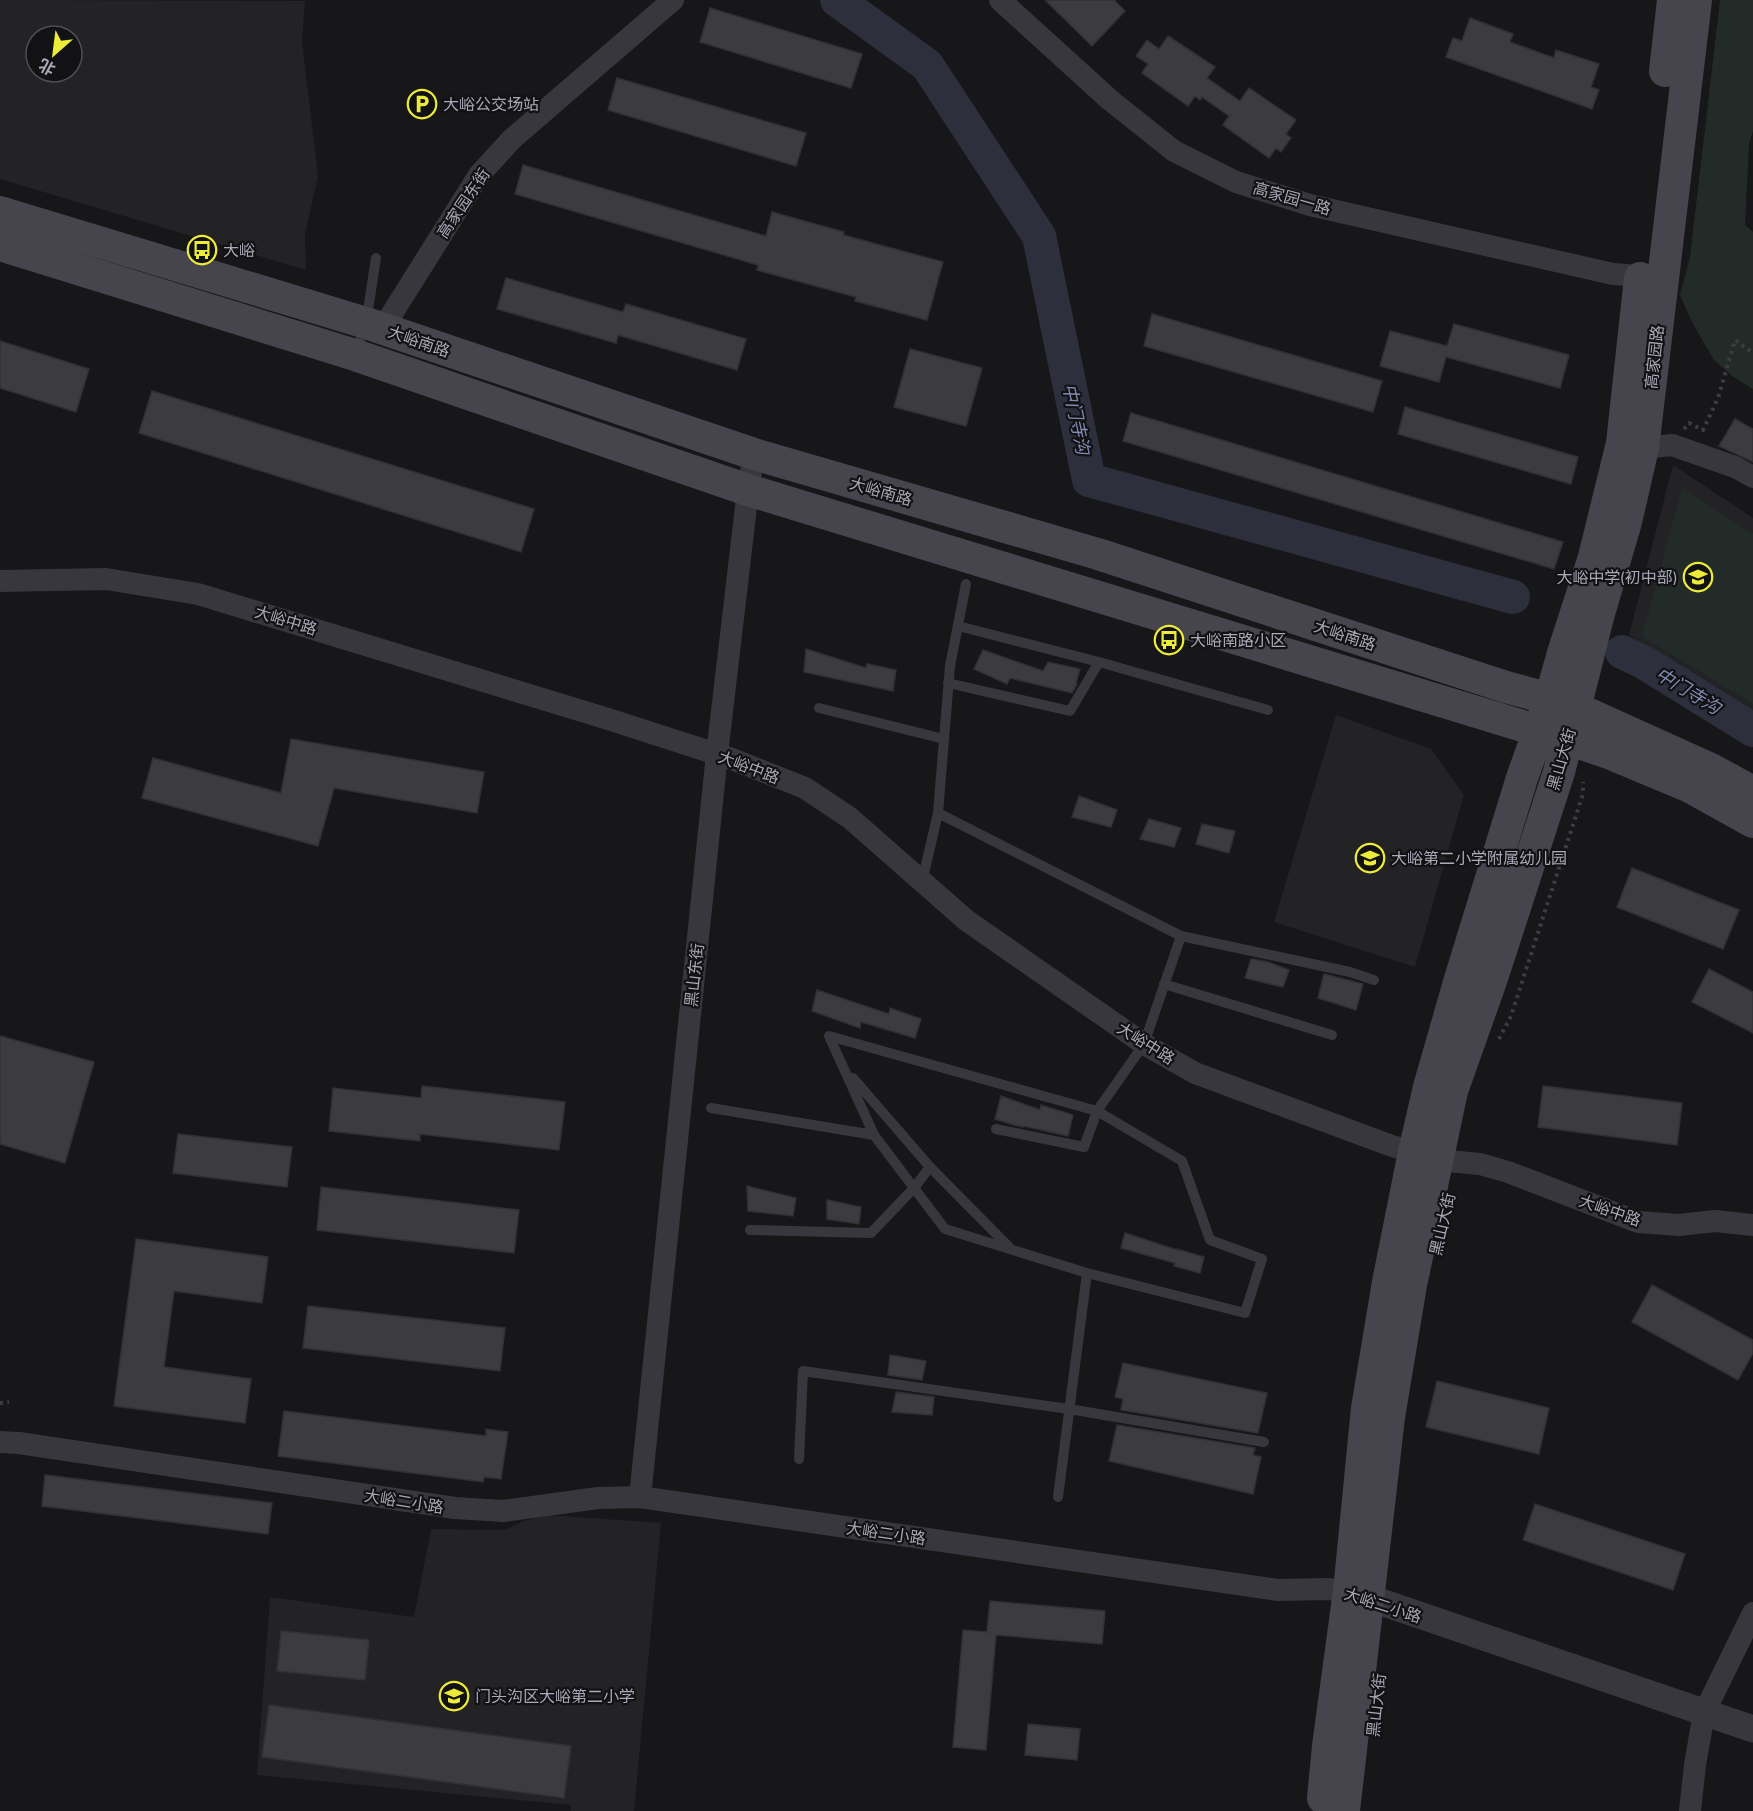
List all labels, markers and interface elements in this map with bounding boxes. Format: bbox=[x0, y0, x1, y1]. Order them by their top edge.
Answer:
north arrow bbox=[24, 24, 84, 84]
text: 北 bbox=[34, 53, 60, 82]
parking icon: 大峪公交场站 bbox=[406, 88, 438, 120]
place label: 大峪公交场站 bbox=[443, 92, 539, 116]
street label: 高家园东街 bbox=[431, 163, 495, 243]
street label: 高家园一路 bbox=[1250, 175, 1334, 221]
bus stop icon: 大峪 bbox=[186, 234, 218, 266]
place label: 大峪 bbox=[223, 238, 255, 262]
street label: 大峪南路 bbox=[385, 319, 453, 363]
street label: 高家园路 bbox=[1639, 324, 1669, 390]
water label: 中门寺沟 bbox=[1056, 381, 1098, 459]
street label: 大峪南路 bbox=[847, 471, 915, 511]
school or university icon: 大峪中学(初中部) bbox=[1682, 561, 1714, 593]
place label: 大峪中学(初中部) bbox=[1557, 565, 1677, 589]
street label: 大峪中路 bbox=[252, 599, 320, 641]
street label: 大峪南路 bbox=[1311, 614, 1379, 656]
bus stop icon: 大峪南路小区 bbox=[1153, 624, 1185, 656]
place label: 大峪南路小区 bbox=[1190, 628, 1286, 652]
water label: 中门寺沟 bbox=[1650, 660, 1728, 722]
street label: 黑山大街 bbox=[1541, 725, 1581, 793]
street label: 大峪中路 bbox=[715, 744, 783, 790]
school or university icon: 大峪第二小学附属幼儿园 bbox=[1354, 842, 1386, 874]
place label: 大峪第二小学附属幼儿园 bbox=[1391, 846, 1567, 870]
street label: 黑山东街 bbox=[679, 942, 709, 1008]
street label: 大峪中路 bbox=[1112, 1016, 1180, 1070]
street label: 大峪中路 bbox=[1576, 1188, 1644, 1232]
street label: 黑山大街 bbox=[1423, 1190, 1461, 1258]
street label: 大峪二小路 bbox=[363, 1483, 445, 1519]
street label: 大峪二小路 bbox=[845, 1516, 927, 1550]
street label: 大峪二小路 bbox=[1341, 1581, 1425, 1629]
street label: 黑山大街 bbox=[1361, 1672, 1391, 1738]
school or university icon: 门头沟区大峪第二小学 bbox=[438, 1680, 470, 1712]
place label: 门头沟区大峪第二小学 bbox=[475, 1684, 635, 1708]

